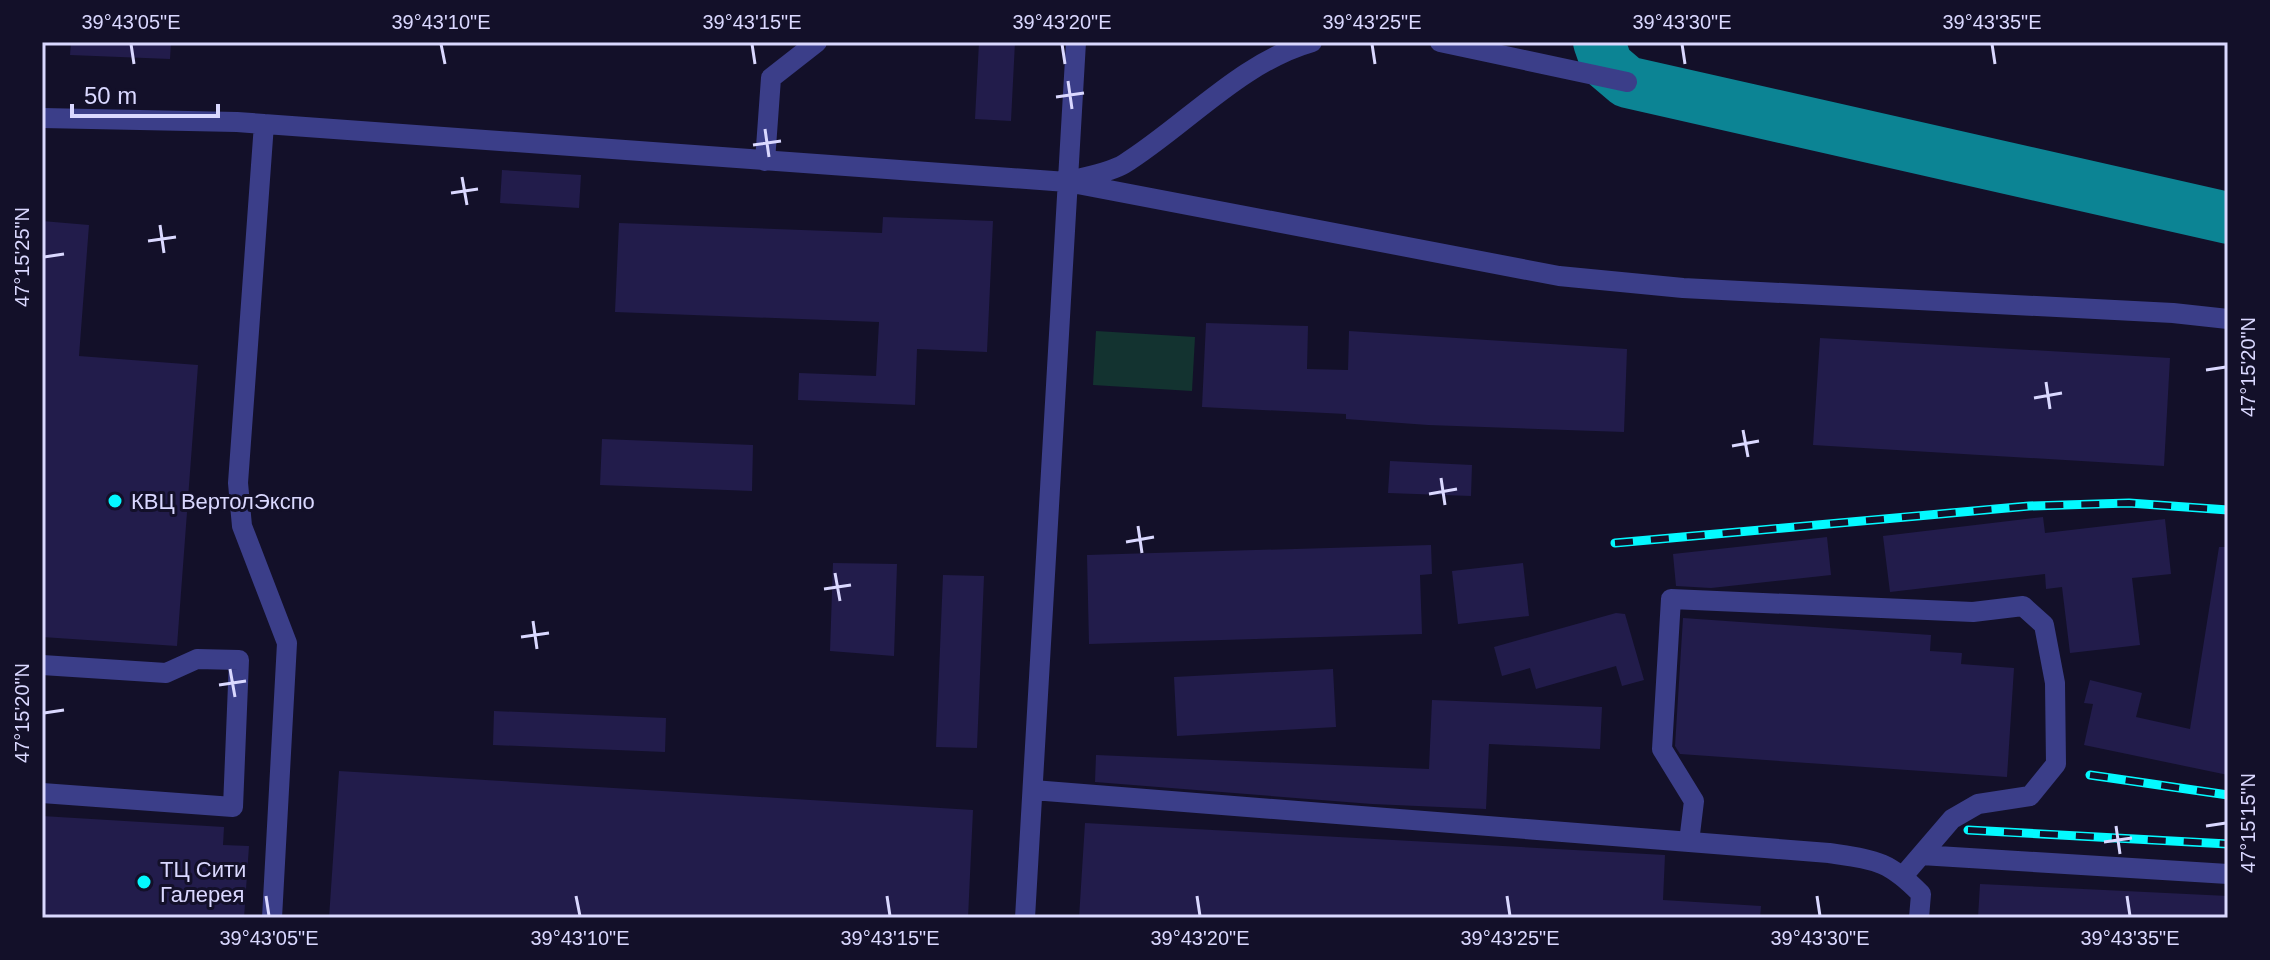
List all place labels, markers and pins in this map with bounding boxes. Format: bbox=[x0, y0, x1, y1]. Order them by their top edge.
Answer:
place label: КВЦ ВертолЭкспо bbox=[131, 489, 315, 514]
marker: КВЦ ВертолЭкспо bbox=[106, 492, 124, 510]
place label: ТЦ Сити Галерея bbox=[160, 857, 246, 907]
marker: ТЦ Сити Галерея bbox=[135, 873, 153, 891]

